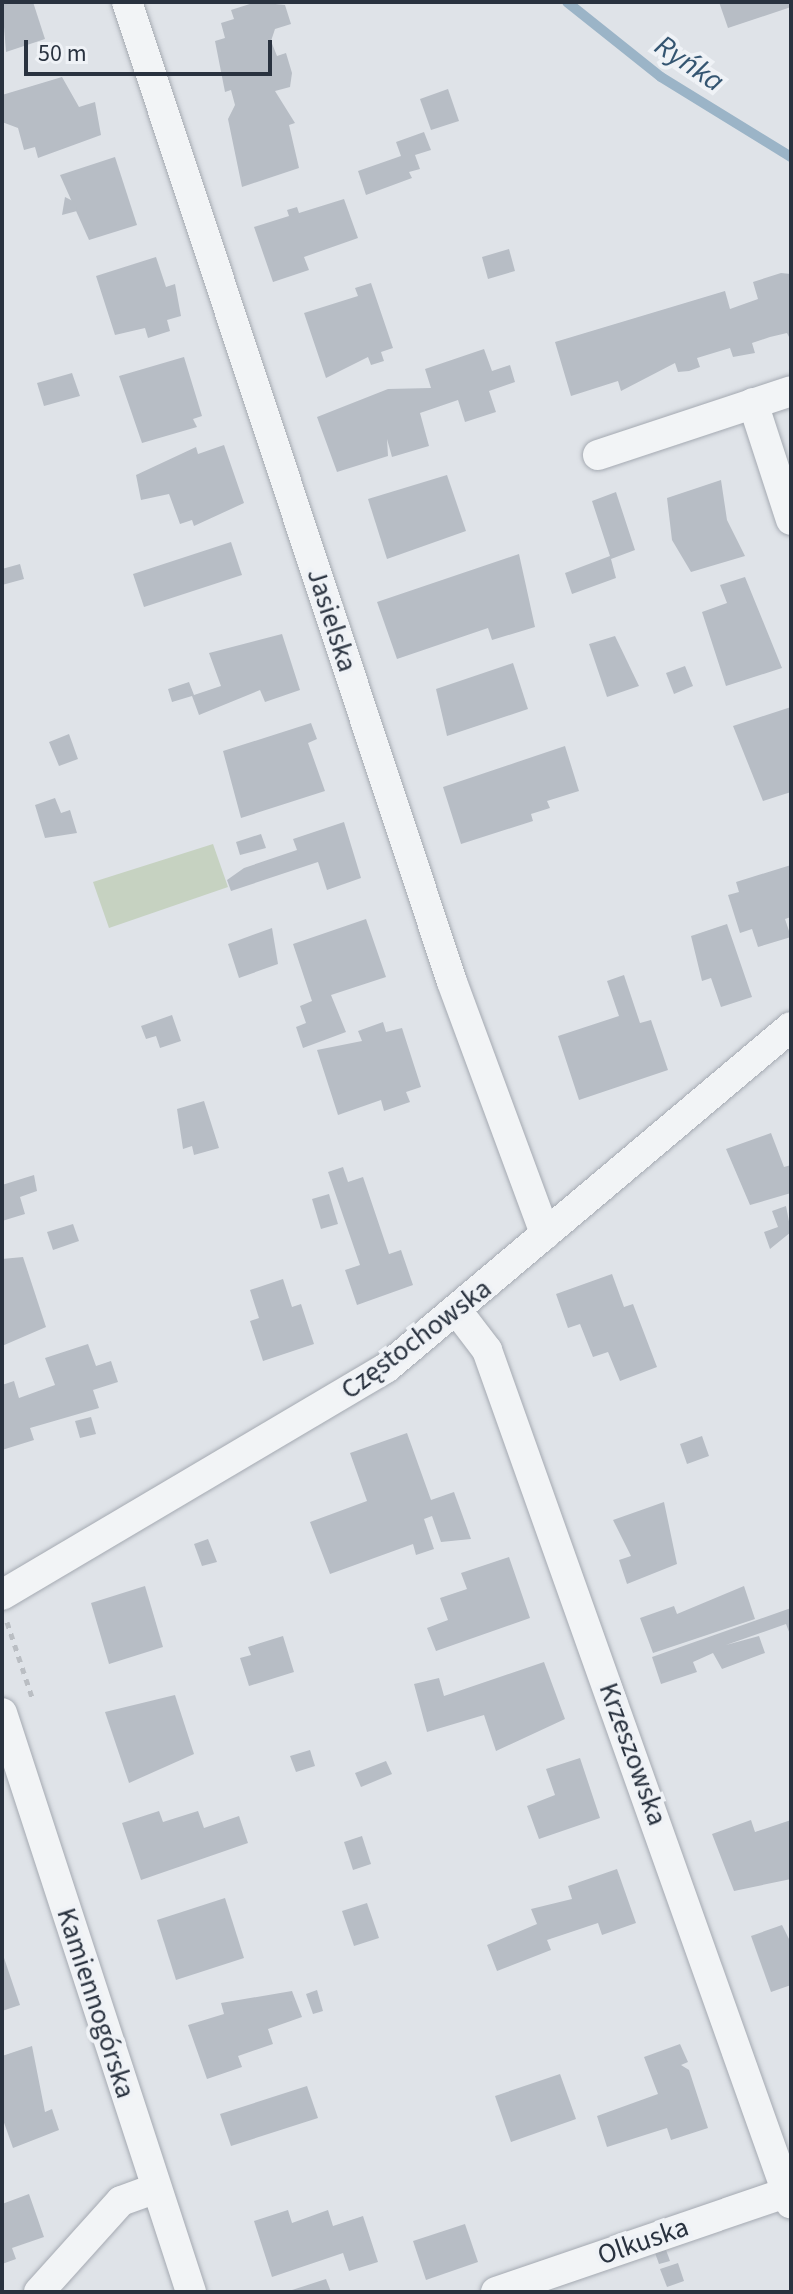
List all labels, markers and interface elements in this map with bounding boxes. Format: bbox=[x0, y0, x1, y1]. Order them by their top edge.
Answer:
scale bar bbox=[28, 24, 276, 74]
water label: Ryńka bbox=[648, 28, 730, 100]
text: 50 m bbox=[38, 36, 87, 71]
street label: Jasielska bbox=[300, 564, 364, 676]
street label: Częstochowska bbox=[334, 1272, 498, 1406]
street label: Krzeszowska bbox=[592, 1678, 674, 1830]
street label: Kamiennogórska bbox=[49, 1904, 143, 2102]
street label: Olkuska bbox=[593, 2210, 693, 2272]

